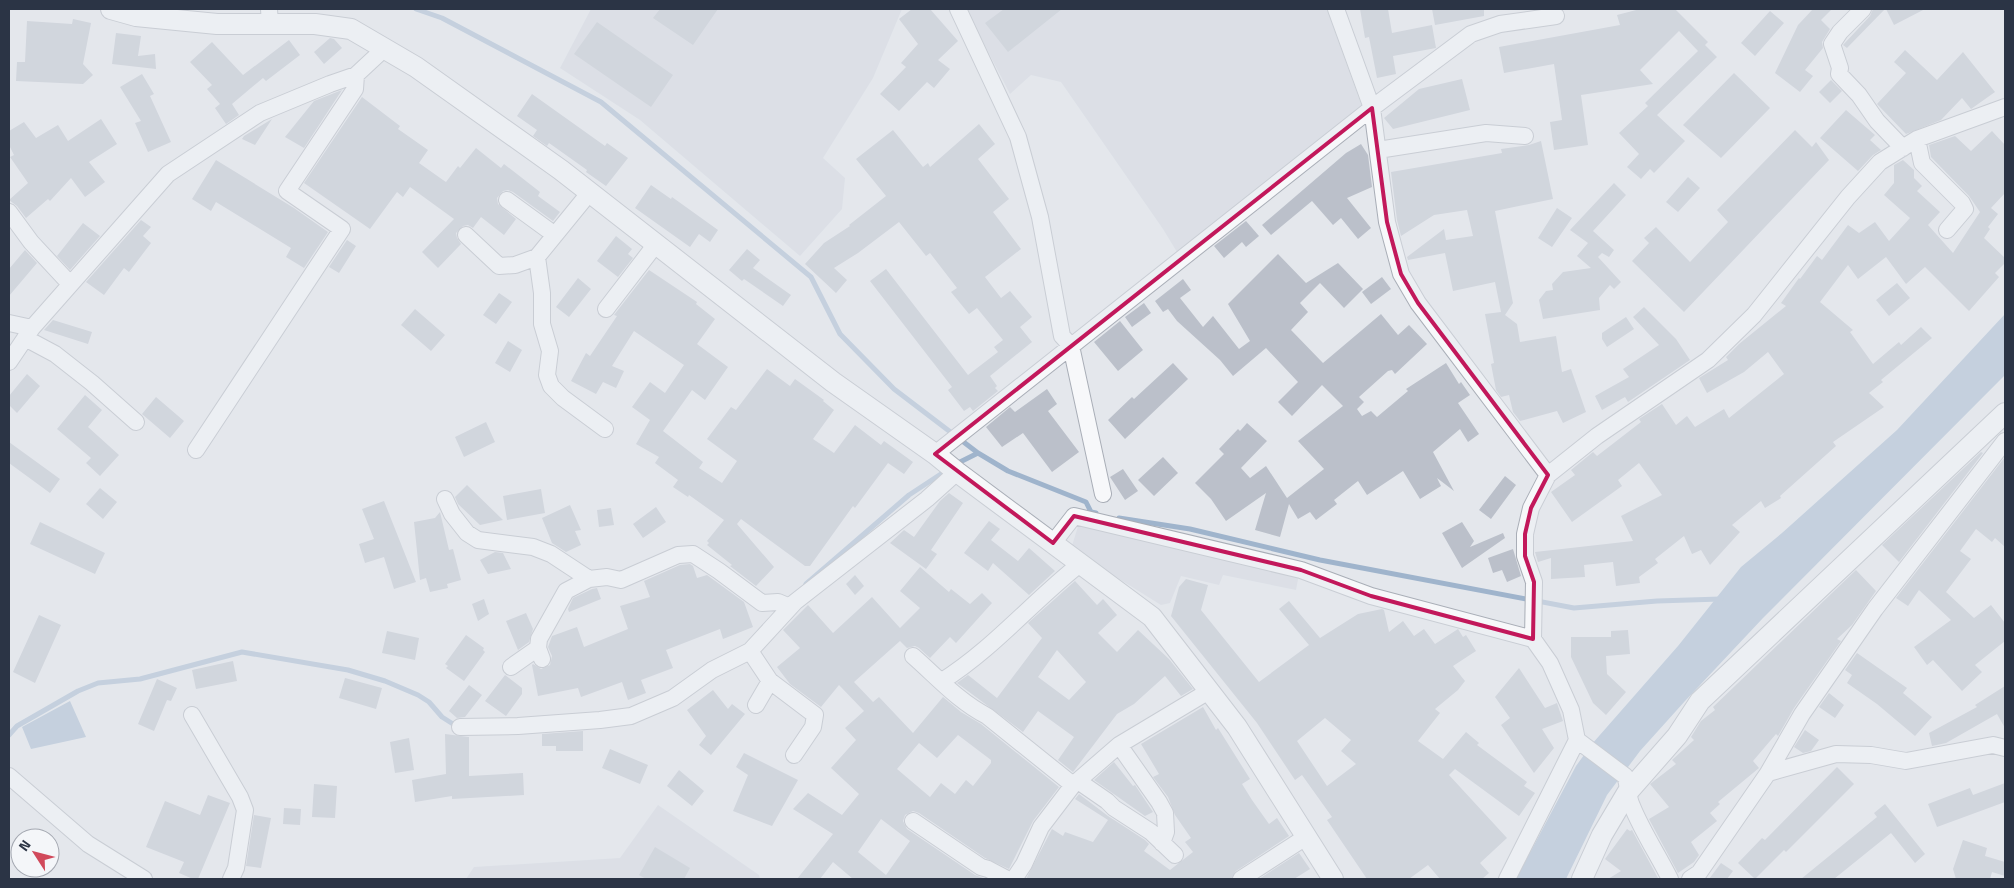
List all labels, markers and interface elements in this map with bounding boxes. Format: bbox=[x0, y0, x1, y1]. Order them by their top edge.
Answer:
north arrow bbox=[10, 828, 60, 878]
text: N bbox=[13, 835, 35, 855]

